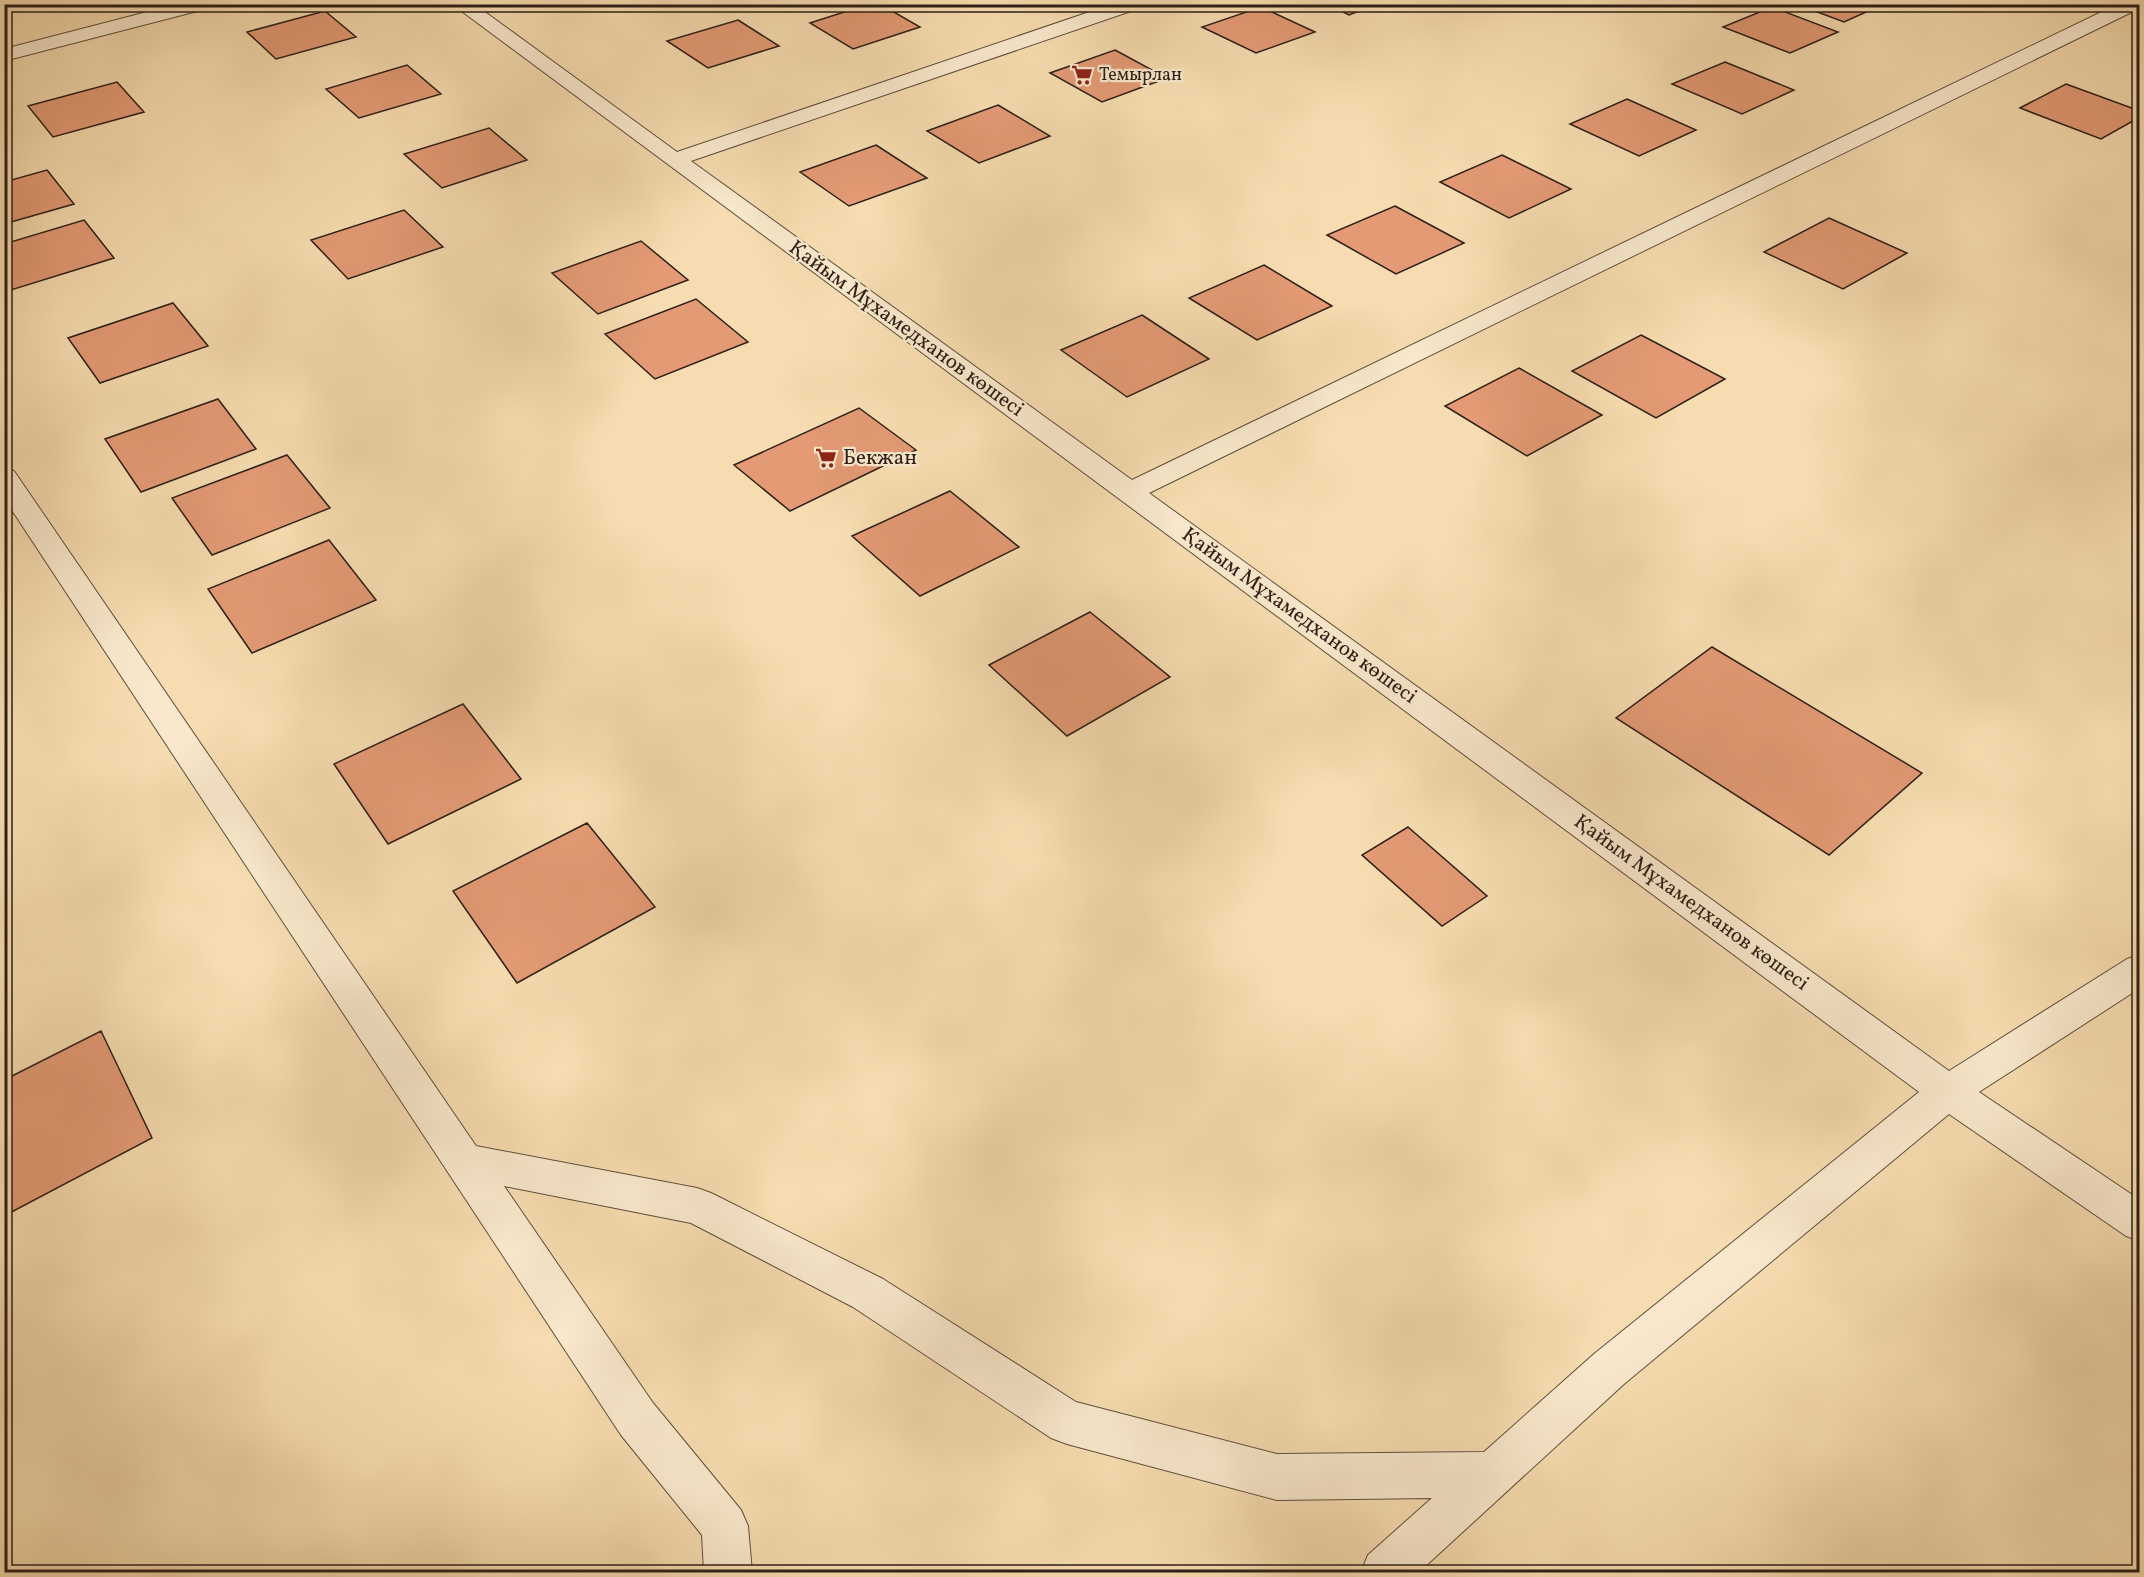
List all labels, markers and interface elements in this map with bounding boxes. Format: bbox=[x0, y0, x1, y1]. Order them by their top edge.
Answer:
supermarket icon: Темырлан bbox=[1070, 63, 1094, 87]
place label: Темырлан bbox=[1099, 63, 1182, 88]
street label: Қайым Мұхамедханов көшесі bbox=[782, 234, 1030, 424]
place label: Бекжан bbox=[843, 444, 917, 473]
supermarket icon: Бекжан bbox=[814, 446, 838, 470]
street label: Қайым Мұхамедханов көшесі bbox=[1175, 521, 1423, 711]
street label: Қайым Мұхамедханов көшесі bbox=[1567, 808, 1815, 998]

